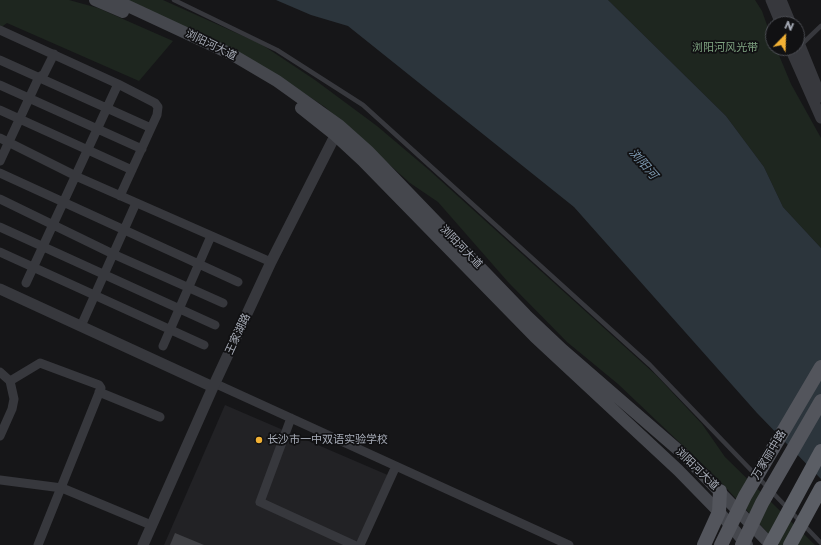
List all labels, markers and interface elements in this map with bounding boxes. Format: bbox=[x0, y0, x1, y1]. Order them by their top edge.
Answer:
north arrow bbox=[765, 16, 805, 56]
text: N bbox=[782, 18, 796, 34]
street label: 浏阳河大道 bbox=[183, 27, 239, 63]
park label: 浏阳河风光带 bbox=[692, 41, 758, 55]
water label: 浏阳河 bbox=[626, 146, 660, 182]
street label: 浏阳河大道 bbox=[437, 223, 485, 271]
street label: 王家湖路 bbox=[223, 311, 253, 357]
street label: 万家丽中路 bbox=[749, 428, 789, 482]
place label: 长沙市一中双语实验学校 bbox=[267, 433, 388, 447]
marker: 长沙市一中双语实验学校 bbox=[254, 435, 264, 445]
street label: 浏阳河大道 bbox=[673, 445, 721, 493]

